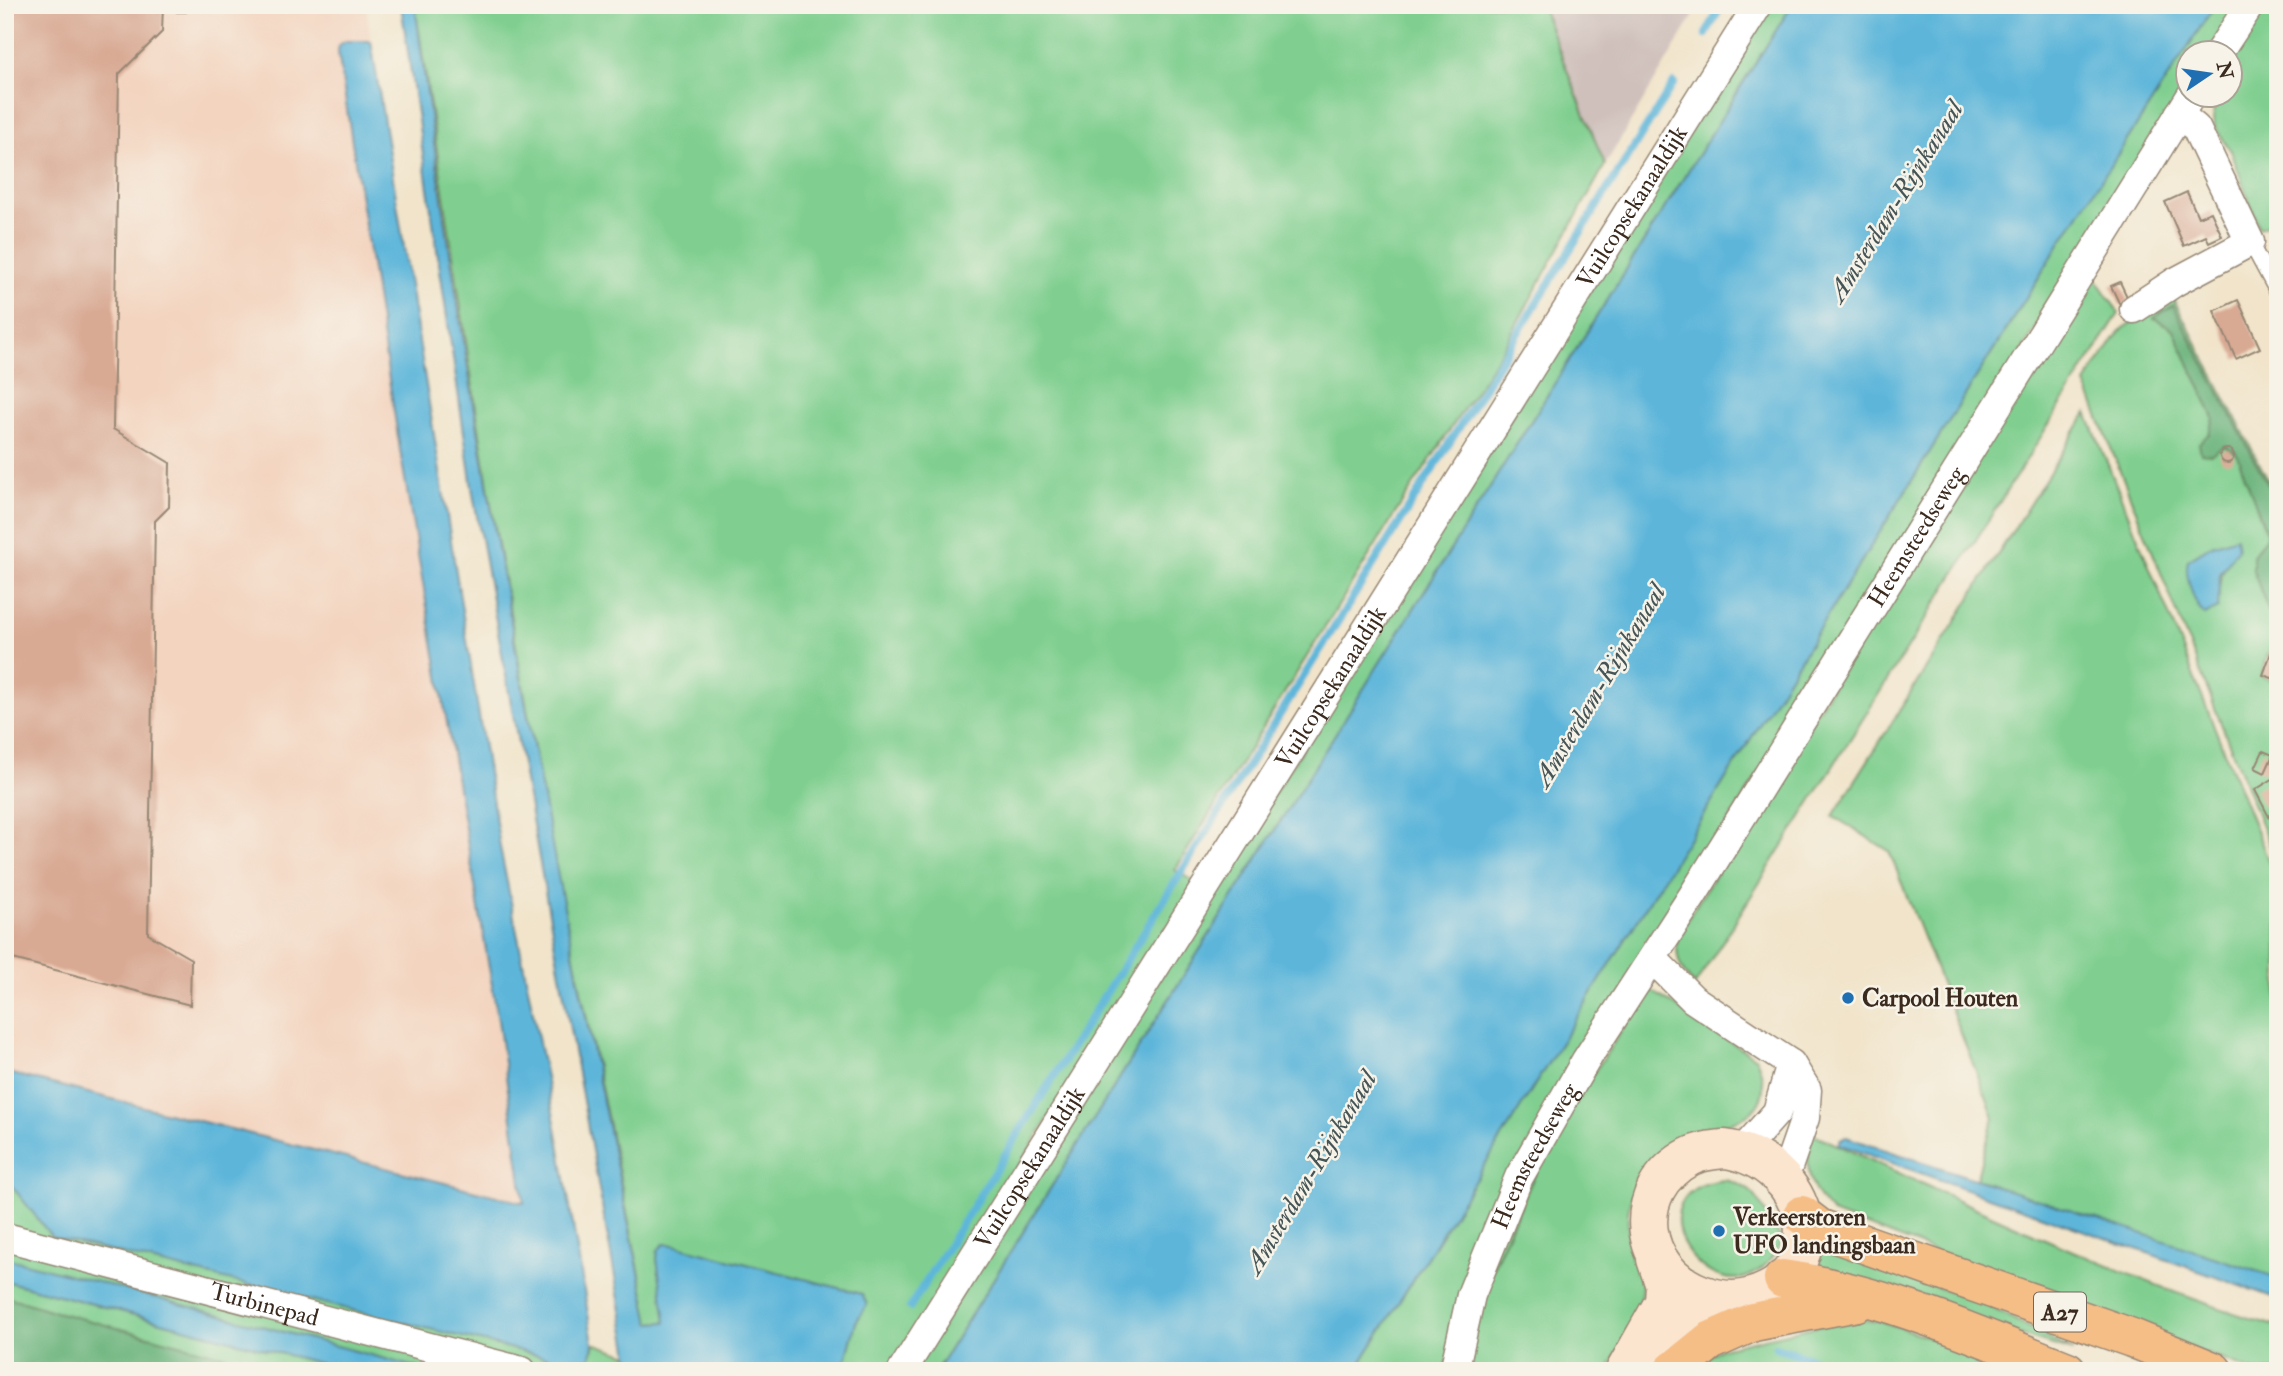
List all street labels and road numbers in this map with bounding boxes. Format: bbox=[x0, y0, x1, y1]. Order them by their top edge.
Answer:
street label: Vuilcopsekanaaldijk bbox=[1569, 119, 1695, 294]
street label: Heemsteedseweg bbox=[1861, 459, 1973, 613]
street label: Vuilcopsekanaaldijk bbox=[1268, 600, 1394, 775]
street label: Heemsteedseweg bbox=[1485, 1076, 1586, 1234]
street label: Vuilcopsekanaaldijk bbox=[967, 1080, 1093, 1255]
street label: Turbinepad bbox=[207, 1276, 322, 1334]
road number: A27 bbox=[2034, 1292, 2086, 1331]

